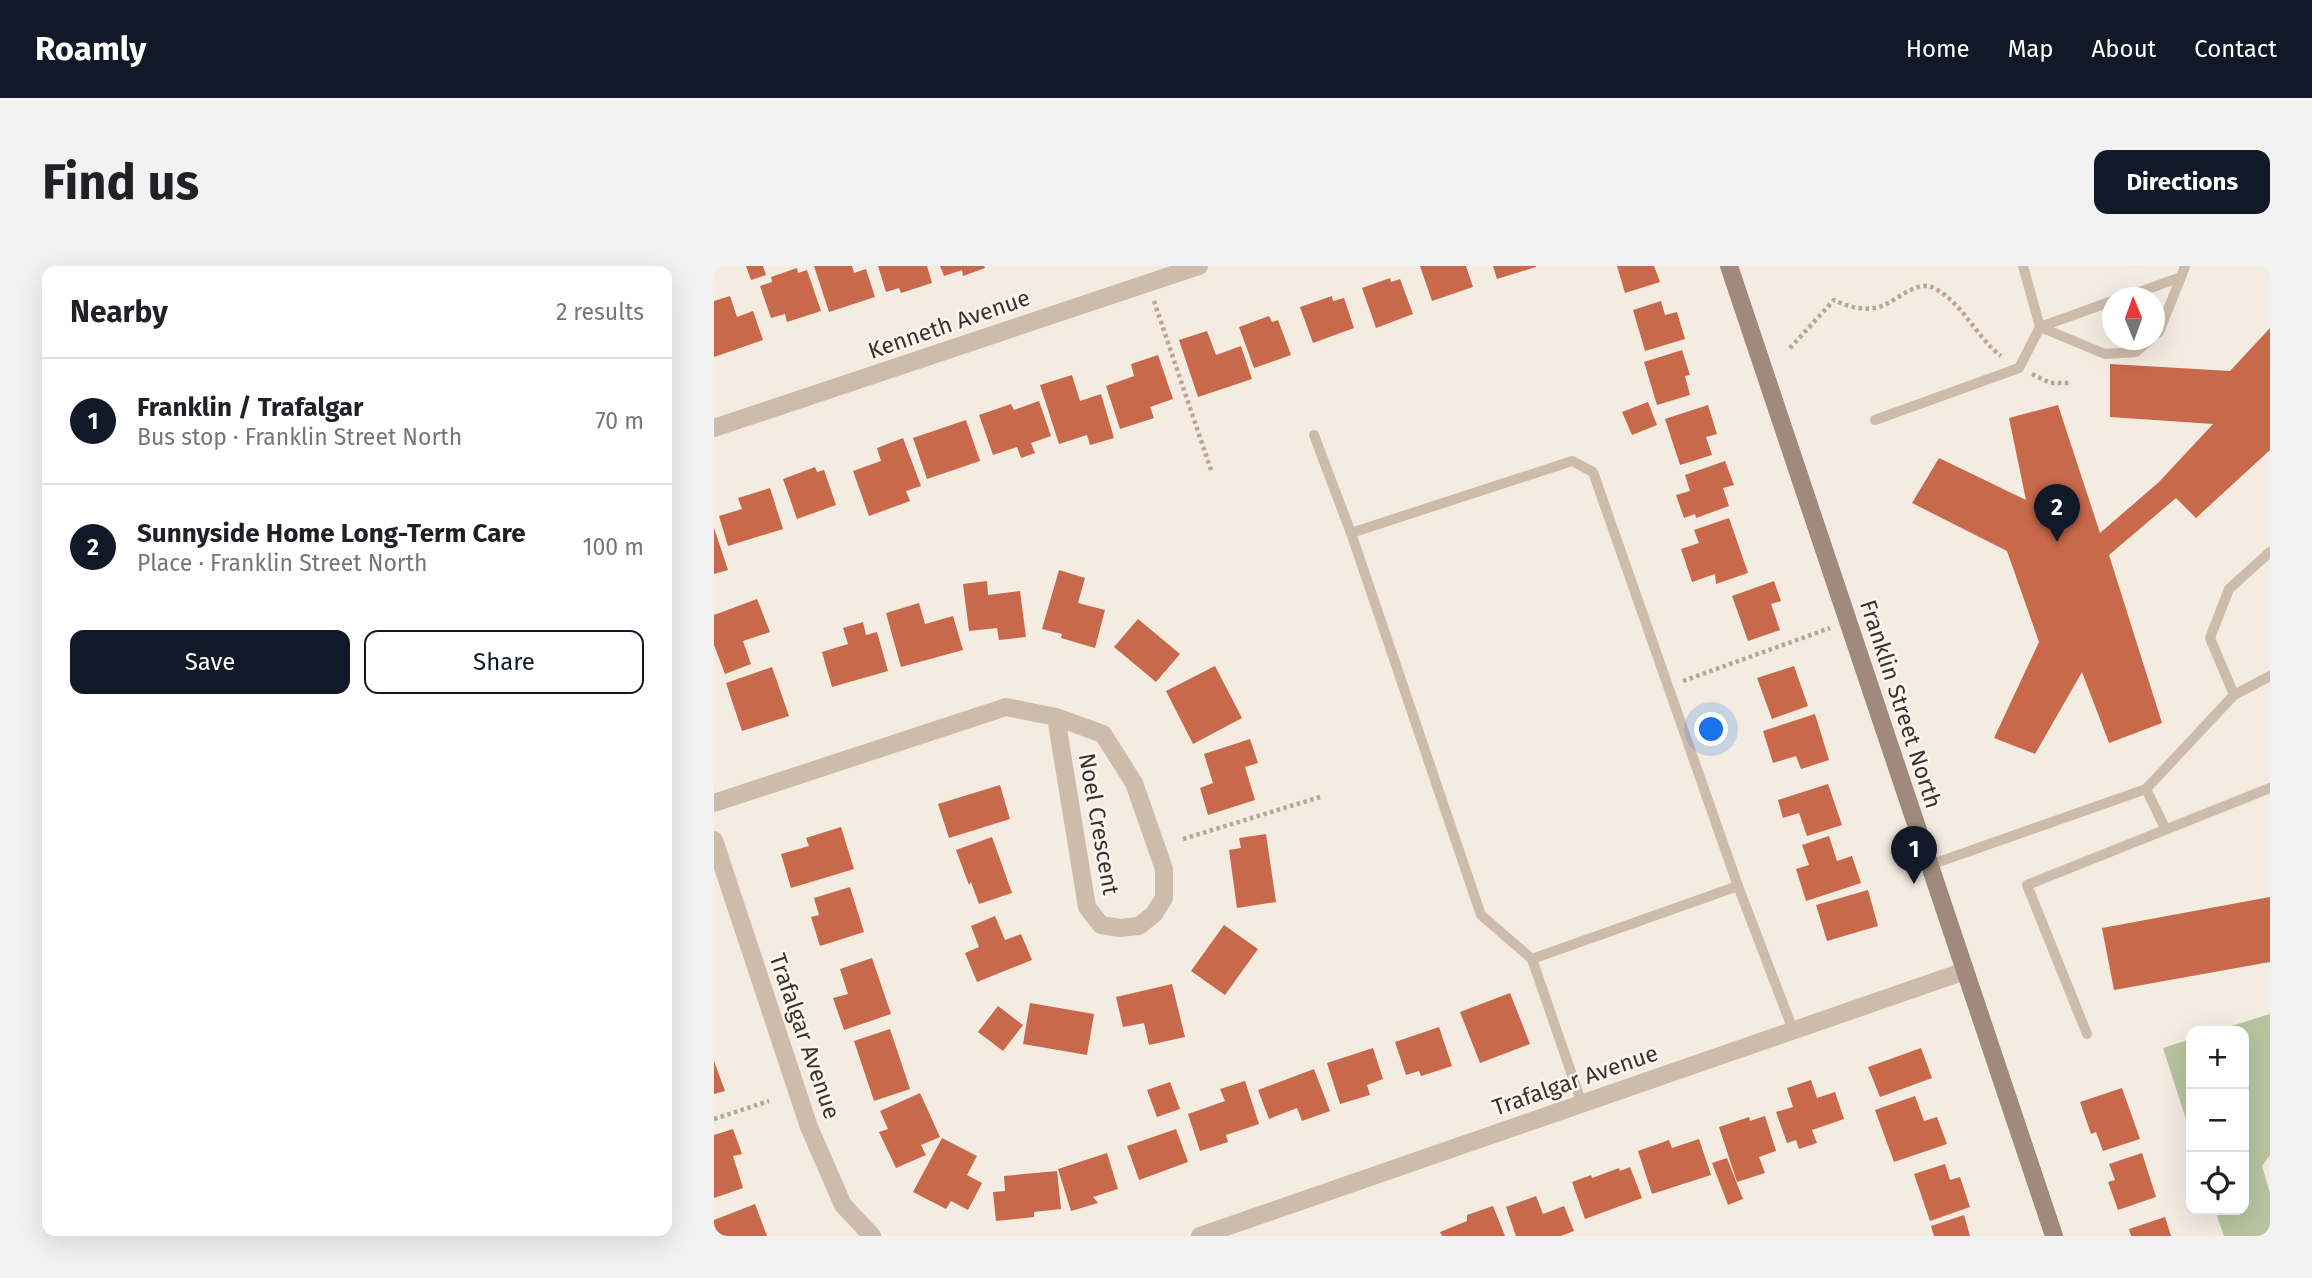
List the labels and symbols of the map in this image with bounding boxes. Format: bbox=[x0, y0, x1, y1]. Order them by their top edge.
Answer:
street label: Kenneth Avenue bbox=[864, 283, 1034, 365]
north arrow bbox=[2102, 287, 2165, 350]
pin: 2 bbox=[2034, 484, 2080, 542]
street label: Franklin Street North bbox=[1854, 596, 1948, 812]
your location bbox=[1694, 712, 1728, 746]
street label: Noel Crescent bbox=[1073, 751, 1125, 898]
pin: 1 bbox=[1891, 826, 1937, 884]
street label: Trafalgar Avenue bbox=[764, 949, 846, 1123]
street label: Trafalgar Avenue bbox=[1488, 1039, 1662, 1121]

